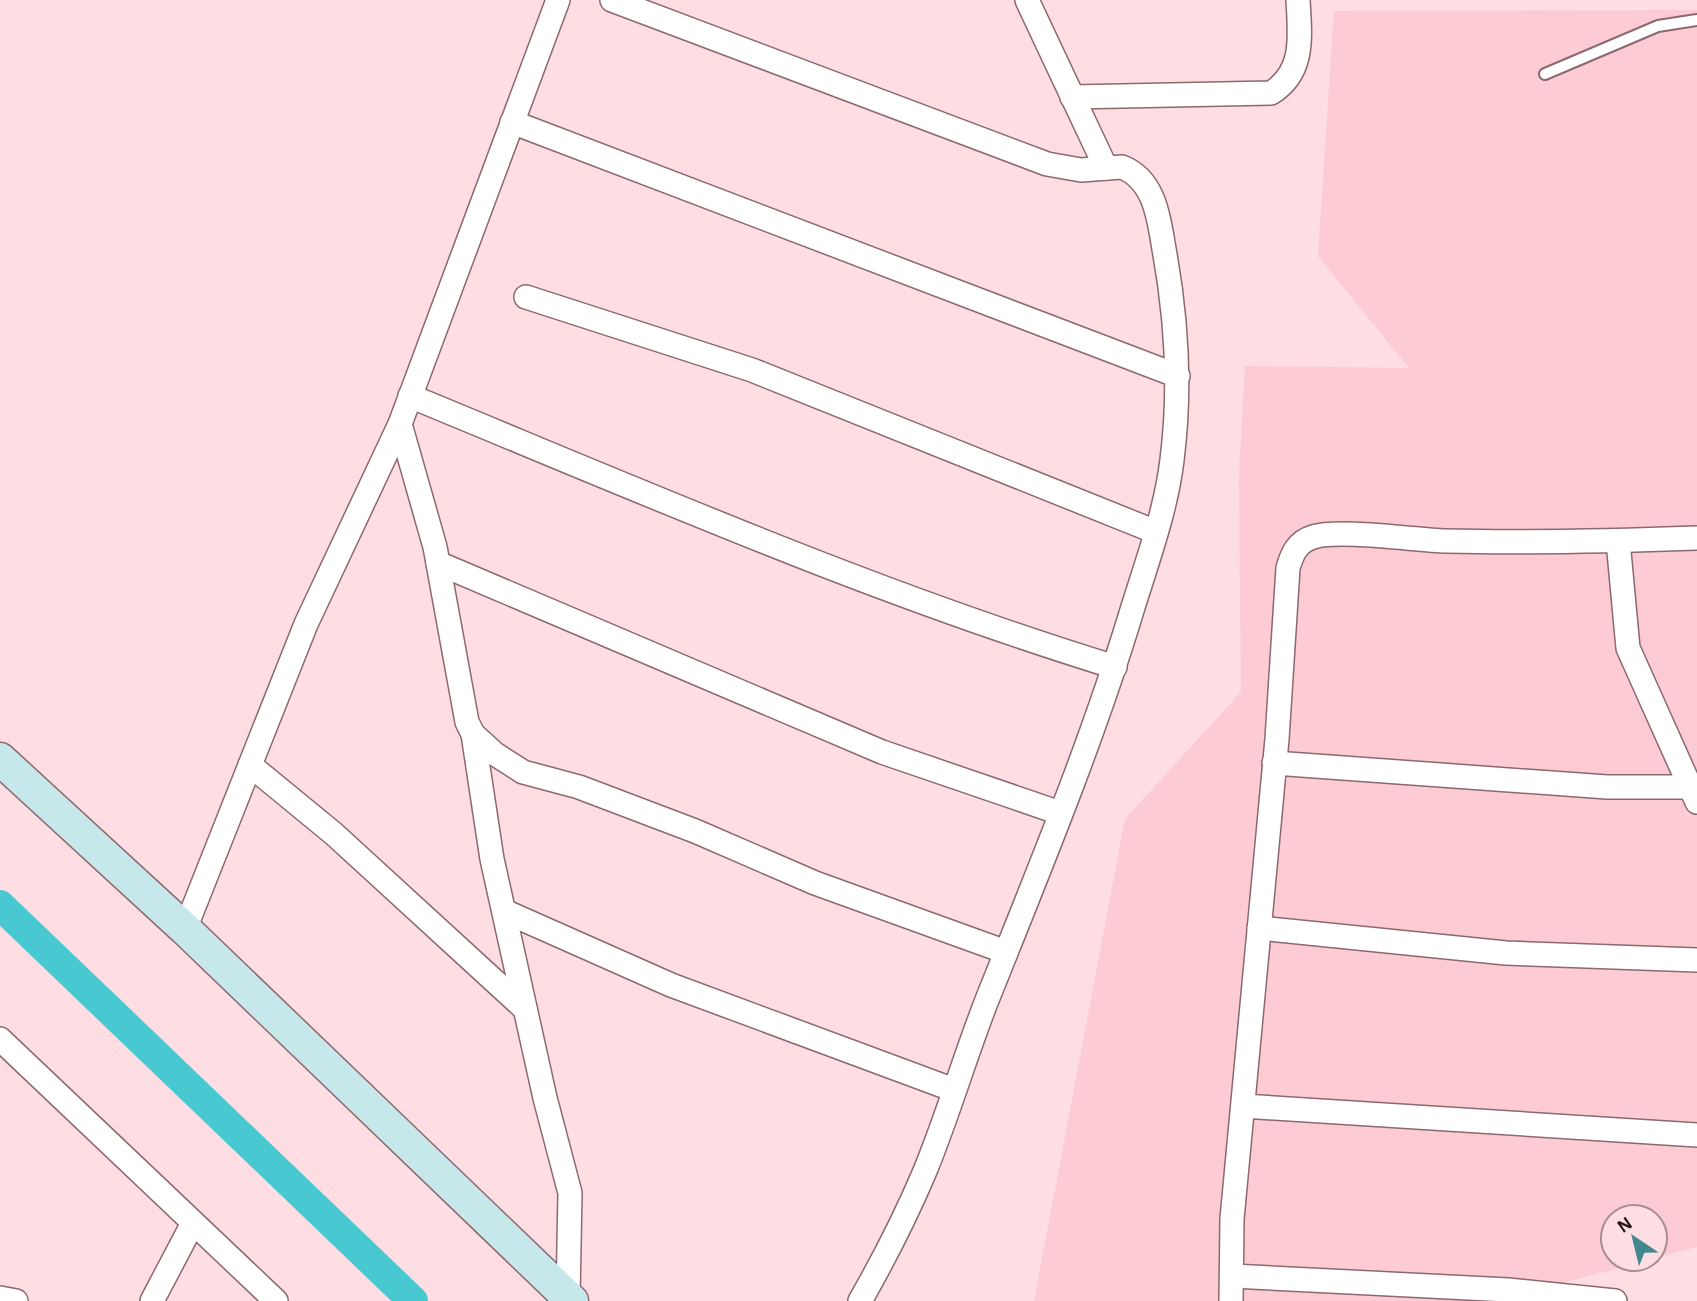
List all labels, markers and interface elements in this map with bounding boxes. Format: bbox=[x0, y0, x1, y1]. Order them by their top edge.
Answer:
north arrow bbox=[1599, 1203, 1669, 1273]
text: N bbox=[1614, 1214, 1636, 1237]

